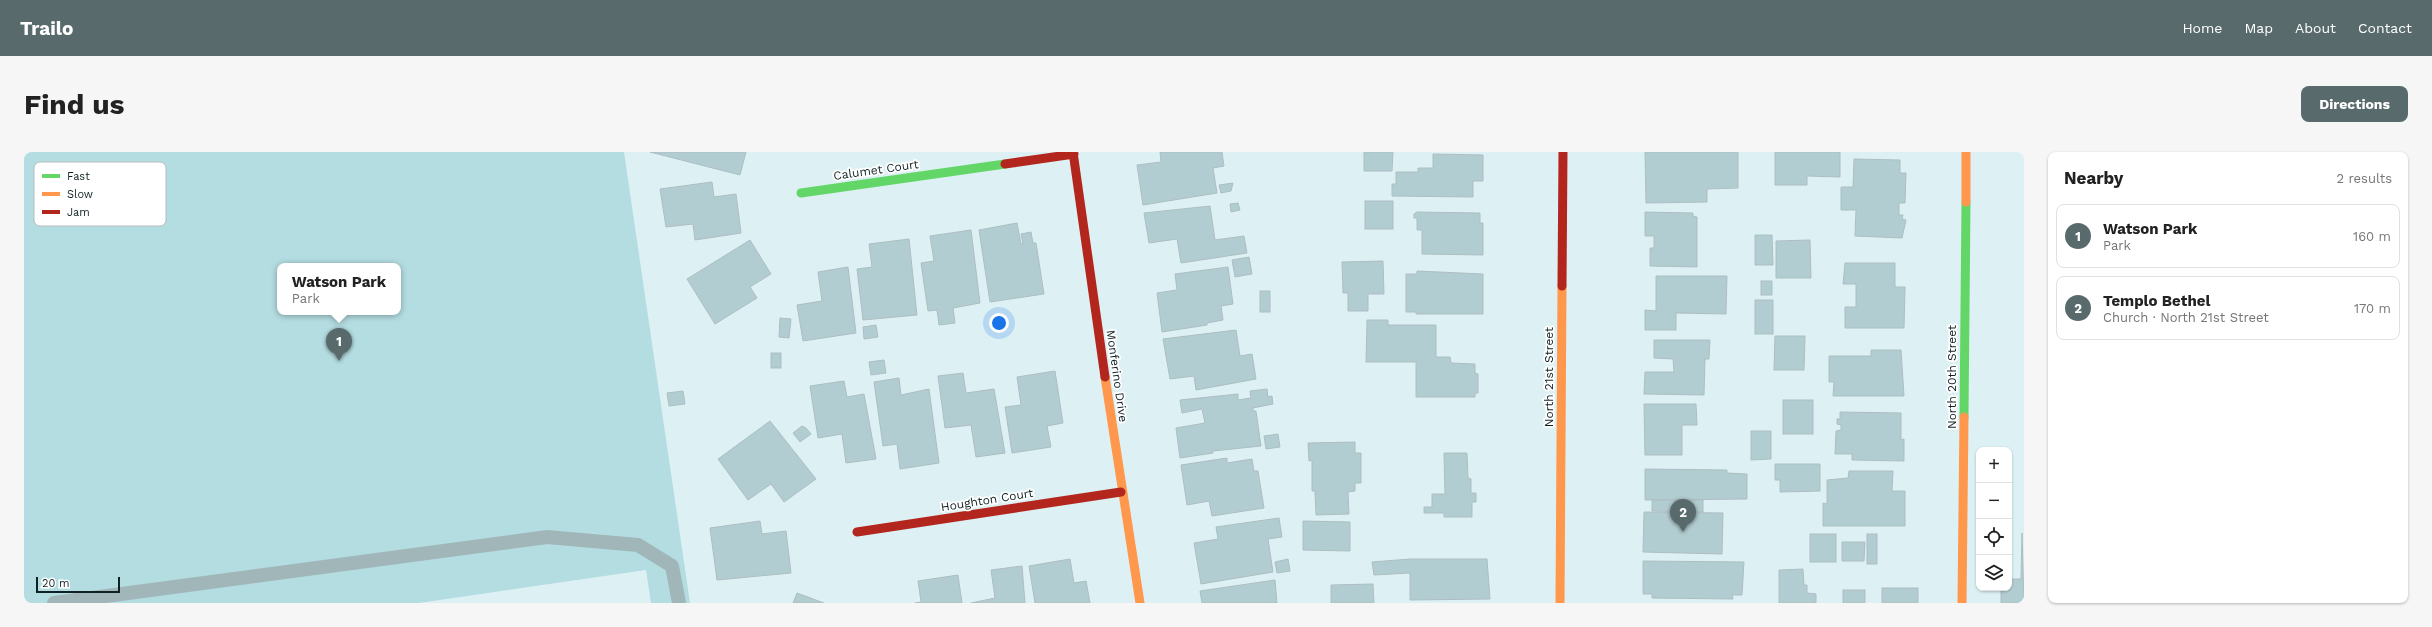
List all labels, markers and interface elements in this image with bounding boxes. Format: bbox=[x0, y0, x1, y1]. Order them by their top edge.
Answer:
text: Trailo bbox=[20, 17, 73, 40]
text: Home bbox=[2182, 20, 2222, 36]
text: Map bbox=[2244, 20, 2273, 36]
text: About bbox=[2295, 20, 2336, 36]
text: Contact bbox=[2358, 20, 2412, 36]
button: Directions bbox=[2301, 86, 2408, 122]
text: Find us bbox=[24, 88, 124, 121]
street label: Calumet Court bbox=[833, 157, 919, 183]
legend bbox=[34, 162, 166, 226]
text: Nearby bbox=[2064, 168, 2123, 188]
text: Fast bbox=[67, 170, 90, 183]
text: 2 results bbox=[2337, 171, 2392, 186]
text: Slow bbox=[67, 188, 93, 201]
text: Jam bbox=[67, 206, 90, 219]
text: Watson Park bbox=[2103, 220, 2197, 238]
text: 1 bbox=[2075, 229, 2081, 244]
text: 160 m bbox=[2353, 229, 2391, 244]
text: Park bbox=[2103, 238, 2131, 253]
popup bbox=[277, 263, 401, 315]
text: Watson Park bbox=[292, 273, 386, 291]
text: Park bbox=[292, 291, 320, 306]
text: Templo Bethel bbox=[2103, 292, 2210, 310]
text: 2 bbox=[2074, 301, 2082, 316]
text: 170 m bbox=[2354, 301, 2391, 316]
text: Church · North 21st Street bbox=[2103, 310, 2269, 325]
your location bbox=[989, 313, 1009, 333]
street label: North 20th Street bbox=[1945, 325, 1959, 429]
street label: North 21st Street bbox=[1542, 327, 1556, 427]
pin: 1 bbox=[326, 328, 352, 361]
street label: Monferino Drive bbox=[1104, 329, 1130, 423]
map controls bbox=[1976, 447, 2012, 591]
button: + bbox=[1976, 447, 2012, 483]
button: − bbox=[1976, 483, 2012, 519]
street label: Houghton Court bbox=[940, 486, 1034, 514]
pin: 2 bbox=[1670, 499, 1696, 532]
button: locate bbox=[1976, 519, 2012, 555]
button: layers bbox=[1976, 555, 2012, 591]
scale bar bbox=[36, 575, 120, 594]
text: 20 m bbox=[42, 577, 70, 590]

